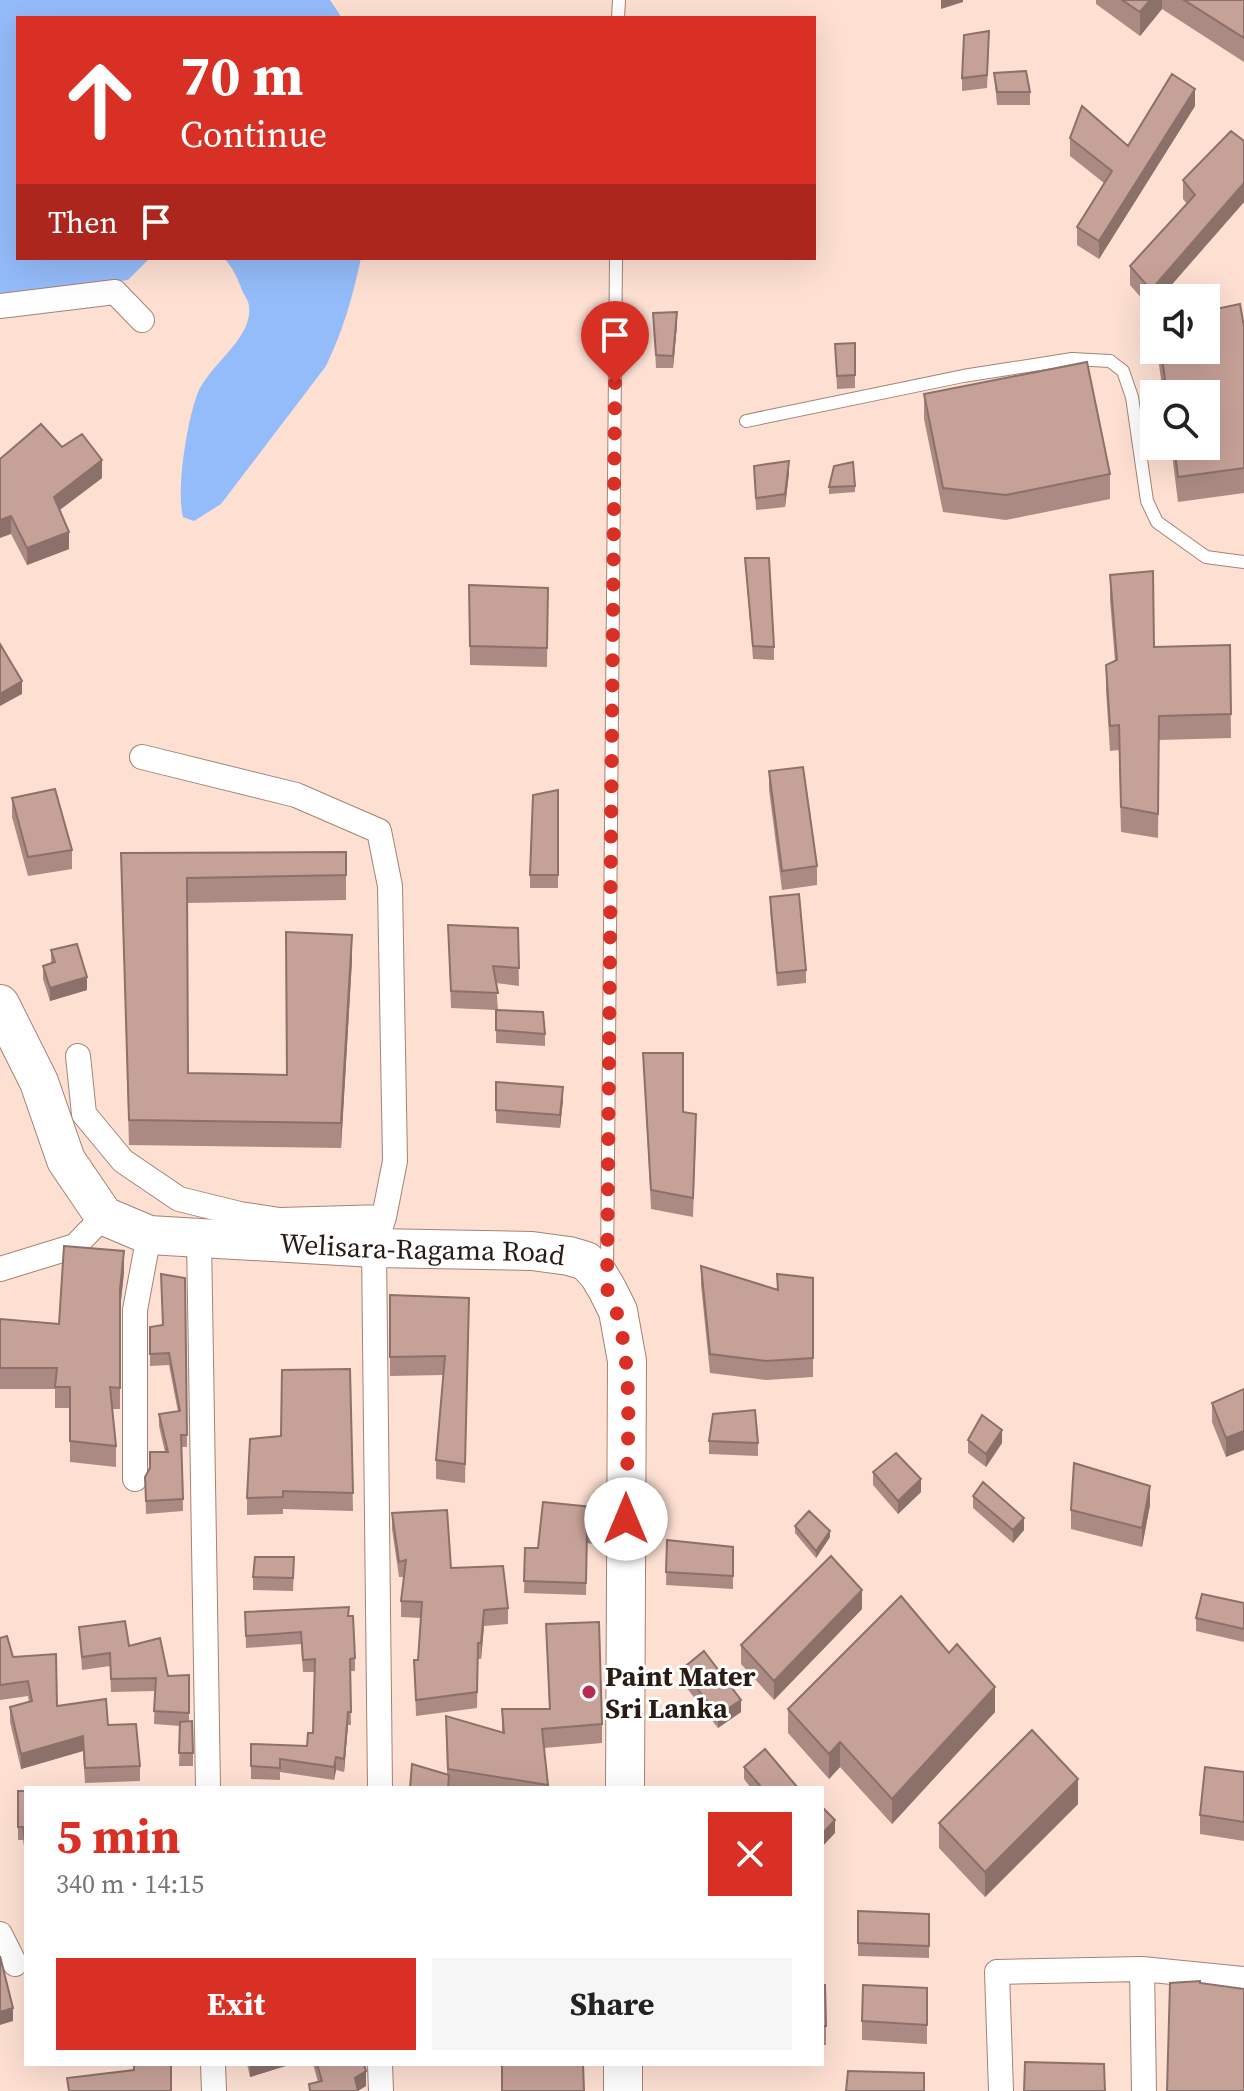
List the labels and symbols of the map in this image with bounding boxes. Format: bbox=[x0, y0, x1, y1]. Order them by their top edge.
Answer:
pin bbox=[581, 301, 649, 383]
street label: Welisara-Ragama Road bbox=[278, 1224, 568, 1274]
position arrow bbox=[584, 1477, 668, 1561]
place label: Paint Mater Sri Lanka bbox=[605, 1657, 756, 1727]
marker: Paint Mater Sri Lanka bbox=[580, 1683, 598, 1701]

